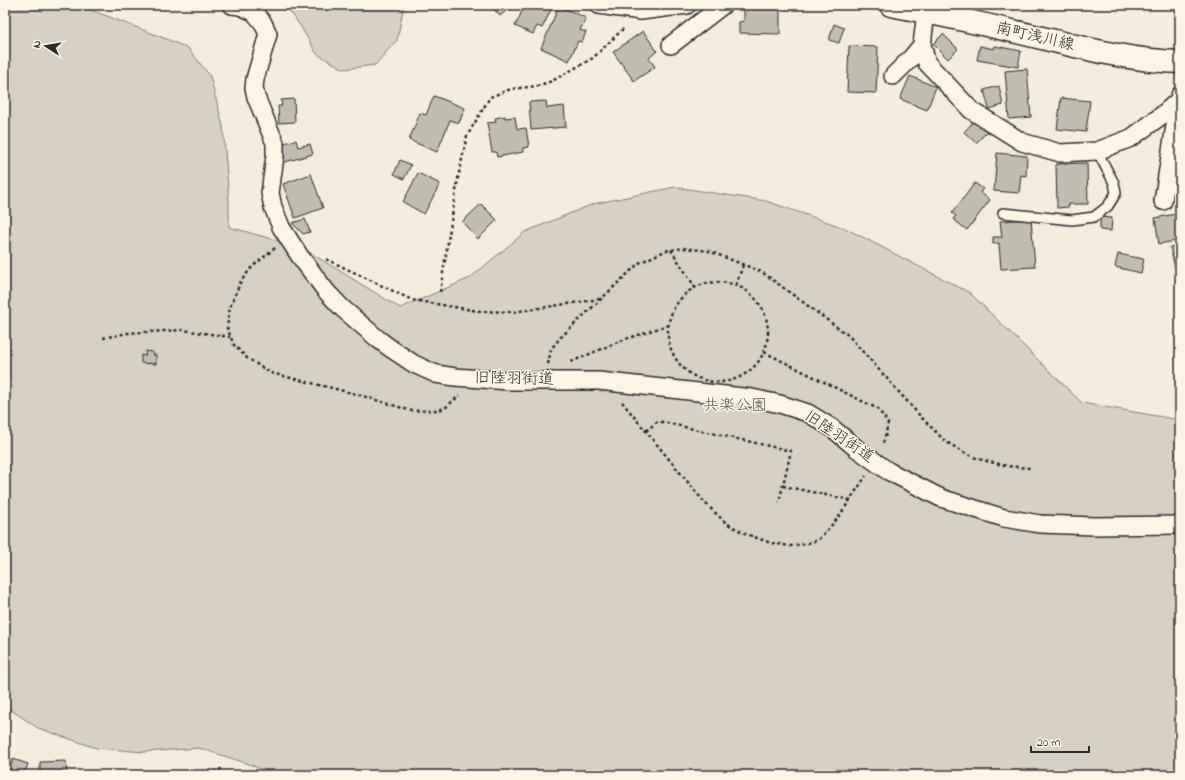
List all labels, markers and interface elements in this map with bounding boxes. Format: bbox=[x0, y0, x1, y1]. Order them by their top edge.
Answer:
street label: 南町浅川線 bbox=[993, 16, 1077, 58]
north arrow bbox=[26, 26, 66, 66]
text: N bbox=[29, 39, 46, 49]
street label: 旧陸羽街道 bbox=[474, 366, 554, 392]
park label: 共楽公園 bbox=[703, 394, 767, 418]
street label: 旧陸羽街道 bbox=[799, 405, 879, 469]
scale bar bbox=[1031, 728, 1089, 754]
text: 20 m bbox=[1037, 734, 1060, 752]

